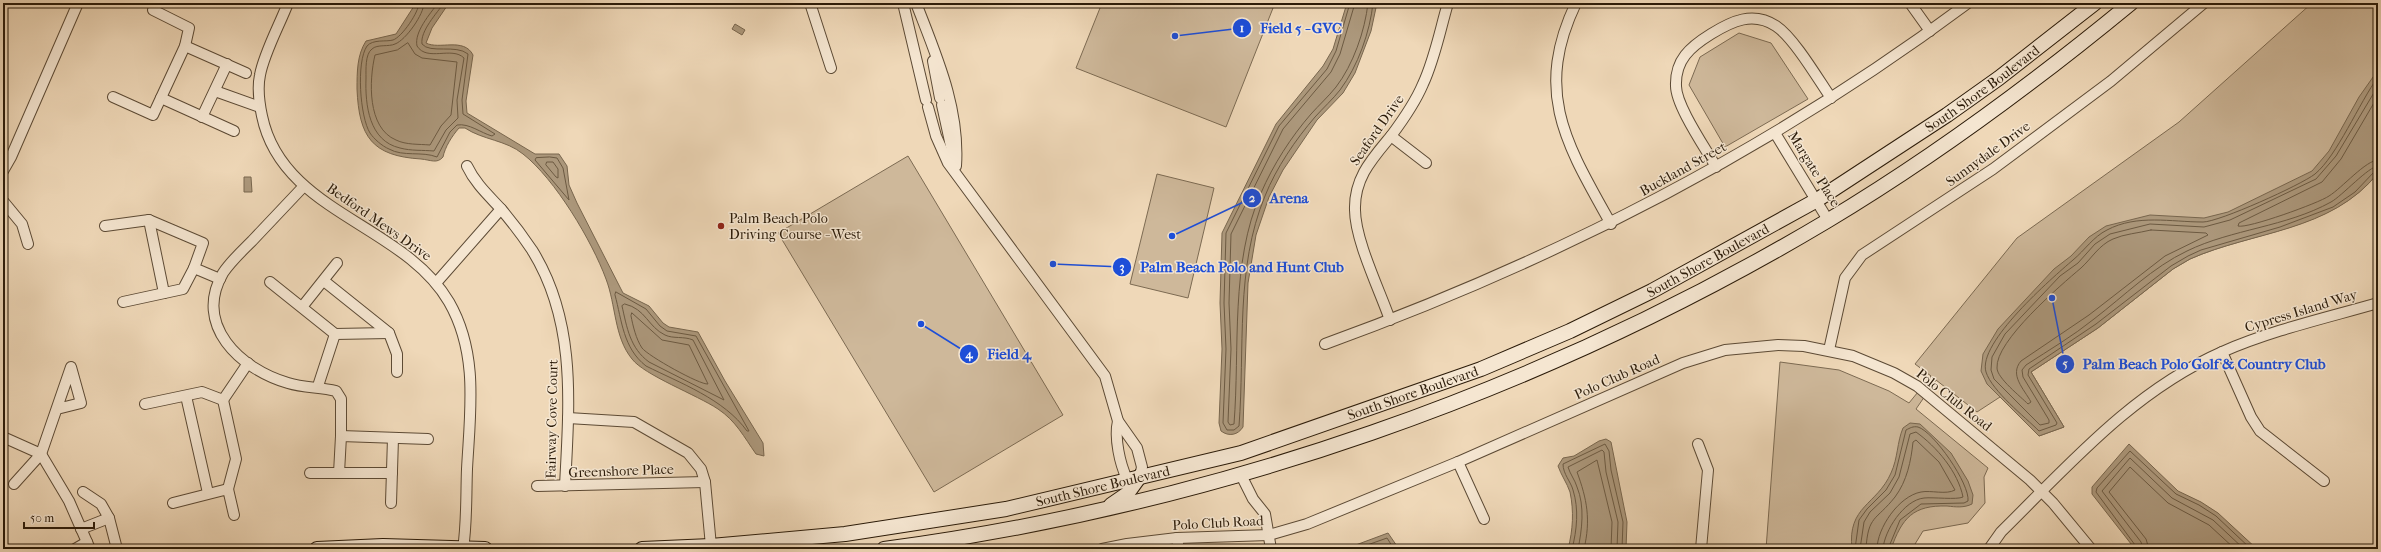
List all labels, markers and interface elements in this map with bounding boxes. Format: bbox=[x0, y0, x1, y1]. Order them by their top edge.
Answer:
callout: Field 5 - GVC bbox=[1232, 15, 1350, 42]
text: Field 5 - GVC bbox=[1259, 19, 1342, 37]
text: 1 bbox=[1240, 21, 1244, 35]
street label: South Shore Boulevard bbox=[1922, 41, 2043, 136]
street label: Seaford Drive bbox=[1346, 91, 1408, 169]
street label: Sunnydale Drive bbox=[1943, 118, 2033, 190]
street label: Margate Place bbox=[1784, 128, 1844, 210]
street label: Buckland Street bbox=[1637, 138, 1729, 200]
street label: Bedford Mews Drive bbox=[323, 180, 435, 264]
callout: Arena bbox=[1242, 184, 1317, 211]
text: Arena bbox=[1268, 189, 1310, 207]
text: 2 bbox=[1249, 191, 1256, 205]
place label: Palm Beach Polo Driving Course - West bbox=[729, 210, 861, 243]
street label: South Shore Boulevard bbox=[1644, 220, 1772, 301]
marker: Palm Beach Polo Driving Course - West bbox=[716, 221, 726, 231]
callout: Palm Beach Polo and Hunt Club bbox=[1112, 253, 1352, 280]
text: Palm Beach Polo and Hunt Club bbox=[1140, 258, 1344, 276]
text: 3 bbox=[1120, 260, 1125, 275]
street label: Cypress Island Way bbox=[2243, 286, 2360, 336]
callout: Field 4 bbox=[959, 340, 1039, 367]
text: Field 4 bbox=[986, 345, 1032, 363]
text: 4 bbox=[964, 347, 973, 362]
street label: Polo Club Road bbox=[1572, 350, 1663, 403]
callout: Palm Beach Polo Golf & Country Club bbox=[2055, 350, 2334, 377]
text: Palm Beach Polo Golf & Country Club bbox=[2082, 355, 2326, 373]
text: 5 bbox=[2062, 357, 2068, 371]
street label: Fairway Cove Court bbox=[542, 359, 562, 479]
street label: South Shore Boulevard bbox=[1345, 362, 1481, 424]
street label: Polo Club Road bbox=[1913, 365, 1996, 435]
street label: Greenshore Place bbox=[568, 461, 674, 481]
street label: South Shore Boulevard bbox=[1034, 462, 1172, 510]
scale bar bbox=[24, 504, 94, 530]
text: 50 m bbox=[30, 511, 54, 525]
street label: Polo Club Road bbox=[1172, 512, 1265, 534]

